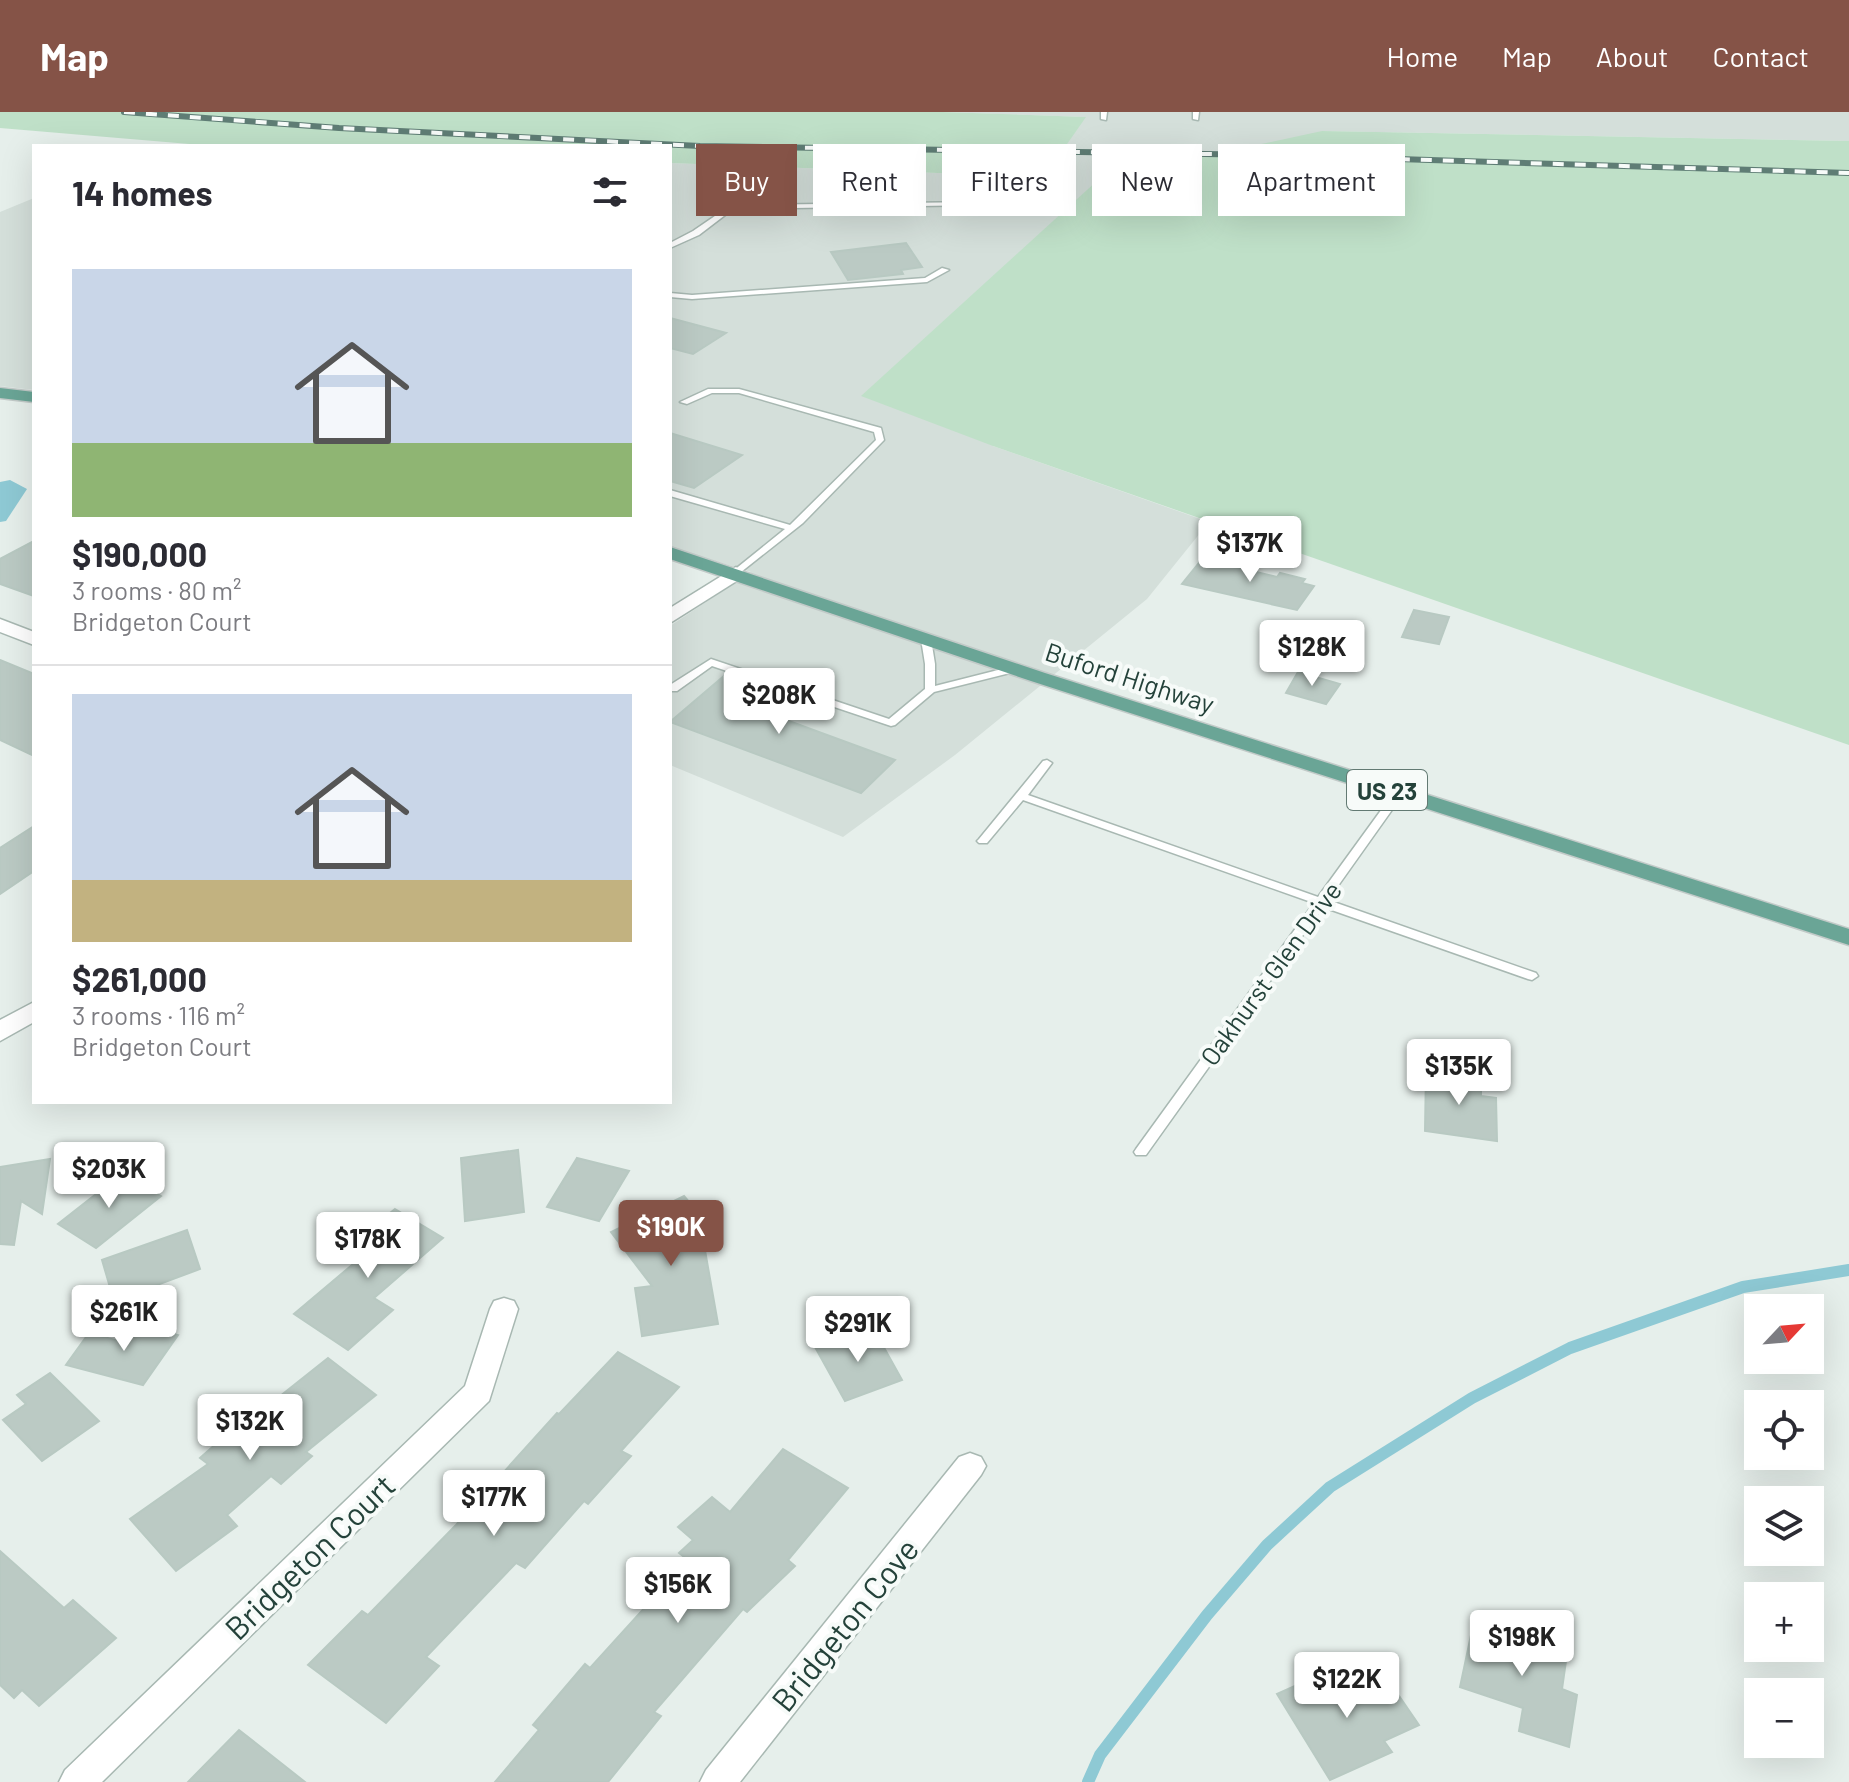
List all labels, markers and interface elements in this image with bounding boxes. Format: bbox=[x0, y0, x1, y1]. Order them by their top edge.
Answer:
text: Map bbox=[40, 33, 109, 79]
text: Home bbox=[1387, 39, 1458, 73]
text: Map bbox=[1502, 39, 1552, 73]
text: About bbox=[1596, 39, 1668, 73]
text: Contact bbox=[1712, 39, 1809, 73]
chip: Buy bbox=[696, 144, 797, 216]
chip: Rent bbox=[813, 144, 926, 216]
chip: Filters bbox=[942, 144, 1076, 216]
chip: New bbox=[1092, 144, 1202, 216]
chip: Apartment bbox=[1218, 144, 1405, 216]
icon: filters bbox=[588, 170, 632, 214]
text: 14 homes bbox=[72, 172, 213, 213]
icon: home bbox=[280, 321, 424, 465]
pin: $137K bbox=[1194, 516, 1306, 584]
text: $137K bbox=[1216, 526, 1284, 557]
text: $190,000 bbox=[72, 533, 207, 574]
text: 3 rooms · 80 m² bbox=[72, 574, 242, 605]
text: Bridgeton Court bbox=[72, 605, 252, 636]
pin: $128K bbox=[1256, 620, 1368, 688]
text: $128K bbox=[1278, 630, 1346, 661]
street label: Buford Highway bbox=[1042, 635, 1218, 719]
pin: $208K bbox=[723, 668, 835, 736]
text: $208K bbox=[742, 678, 816, 709]
icon: home bbox=[280, 746, 424, 890]
road number: US 23 bbox=[1347, 770, 1427, 810]
street label: Oakhurst Glen Drive bbox=[1193, 875, 1347, 1071]
text: $261,000 bbox=[72, 958, 207, 999]
text: 3 rooms · 116 m² bbox=[72, 999, 245, 1030]
text: Bridgeton Court bbox=[72, 1030, 252, 1061]
pin: $135K bbox=[1403, 1039, 1515, 1107]
text: $135K bbox=[1425, 1049, 1493, 1080]
pin: $203K bbox=[53, 1142, 165, 1210]
text: $203K bbox=[72, 1152, 146, 1183]
pin: $190K bbox=[615, 1200, 727, 1268]
text: $190K bbox=[637, 1210, 705, 1241]
pin: $178K bbox=[312, 1212, 424, 1280]
text: $178K bbox=[334, 1222, 402, 1253]
pin: $261K bbox=[68, 1285, 180, 1353]
north arrow bbox=[1744, 1294, 1824, 1374]
map controls bbox=[1744, 1294, 1824, 1758]
text: $261K bbox=[90, 1295, 158, 1326]
pin: $291K bbox=[802, 1296, 914, 1364]
text: $291K bbox=[824, 1306, 892, 1337]
button: locate bbox=[1744, 1390, 1824, 1470]
pin: $132K bbox=[194, 1394, 306, 1462]
text: $132K bbox=[216, 1404, 284, 1435]
street label: Bridgeton Court bbox=[216, 1465, 402, 1647]
pin: $177K bbox=[438, 1470, 550, 1538]
text: $177K bbox=[461, 1480, 527, 1511]
button: layers bbox=[1744, 1486, 1824, 1566]
street label: Bridgeton Cove bbox=[763, 1530, 925, 1718]
pin: $156K bbox=[622, 1557, 734, 1625]
text: $156K bbox=[644, 1567, 712, 1598]
button: + bbox=[1744, 1582, 1824, 1662]
pin: $198K bbox=[1466, 1610, 1578, 1678]
text: $198K bbox=[1488, 1620, 1556, 1651]
pin: $122K bbox=[1291, 1652, 1403, 1720]
text: $122K bbox=[1312, 1662, 1382, 1693]
button: − bbox=[1744, 1678, 1824, 1758]

